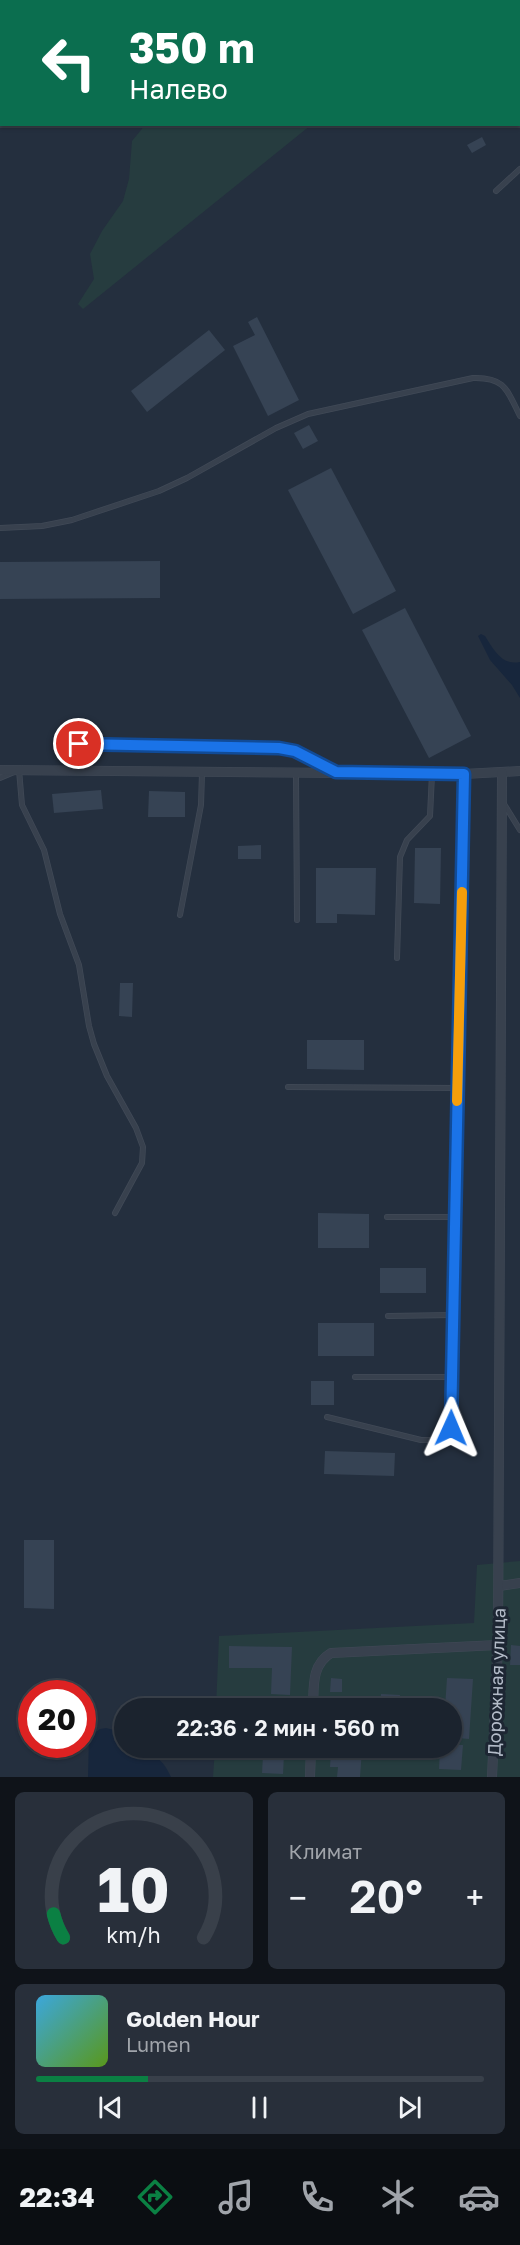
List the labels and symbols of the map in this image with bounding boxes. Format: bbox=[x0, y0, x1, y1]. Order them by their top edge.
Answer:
pin bbox=[53, 718, 104, 769]
position arrow bbox=[419, 1396, 483, 1460]
street label: Дорожная улица bbox=[482, 1607, 510, 1757]
speed limit sign: 20 bbox=[18, 1680, 96, 1758]

